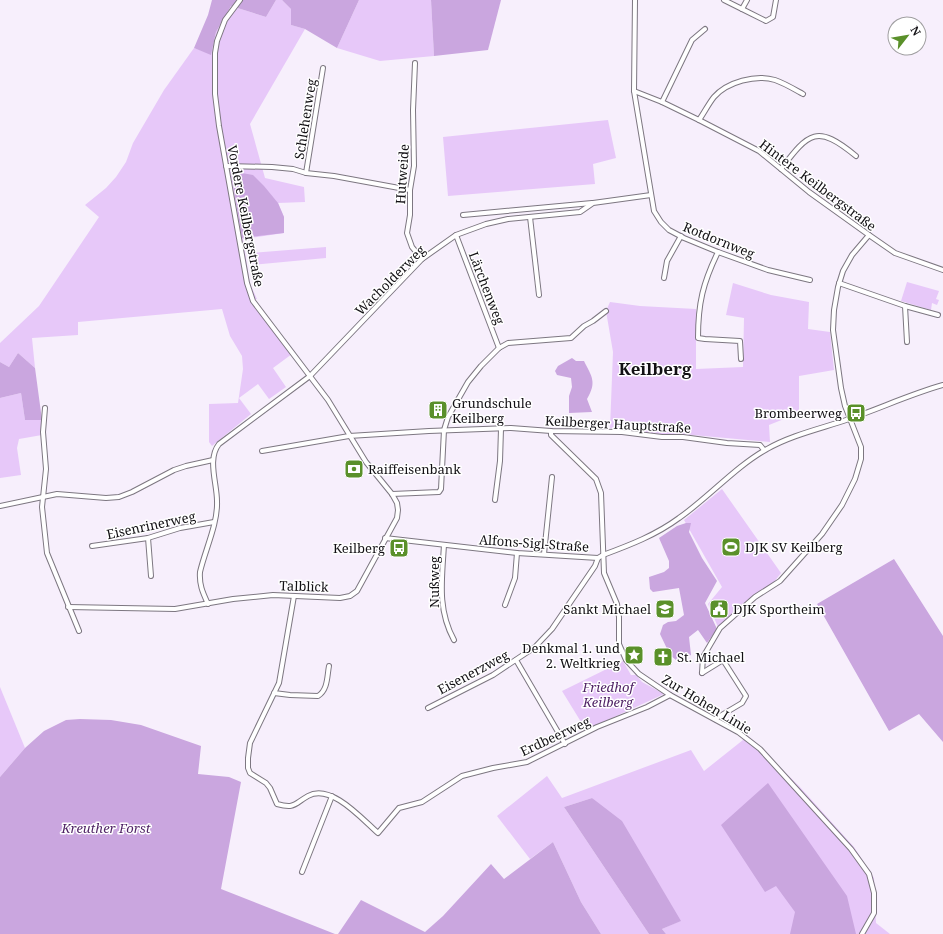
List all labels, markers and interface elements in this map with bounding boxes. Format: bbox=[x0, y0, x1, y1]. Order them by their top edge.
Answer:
north arrow bbox=[887, 16, 927, 56]
text: N bbox=[907, 23, 925, 38]
street label: Schlehenweg bbox=[290, 77, 320, 161]
street label: Hintere Keilbergstraße bbox=[756, 135, 880, 235]
street label: Hutweide bbox=[391, 143, 413, 205]
street label: Vordere Keilbergstraße bbox=[223, 144, 269, 288]
street label: Rotdornweg bbox=[681, 217, 757, 263]
street label: Wacholderweg bbox=[351, 241, 429, 319]
street label: Lärchenweg bbox=[465, 249, 509, 327]
district label: Keilberg bbox=[619, 357, 692, 380]
place label: Grundschule Keilberg bbox=[452, 394, 532, 427]
building icon: Grundschule Keilberg bbox=[427, 399, 449, 421]
bus stop icon: Brombeerweg bbox=[845, 402, 867, 424]
place label: Brombeerweg bbox=[754, 404, 842, 422]
street label: Keilberger Hauptstraße bbox=[545, 411, 691, 437]
bank icon: Raiffeisenbank bbox=[343, 458, 365, 480]
place label: Raiffeisenbank bbox=[368, 460, 461, 478]
street label: Eisenrinerweg bbox=[105, 507, 197, 543]
street label: Alfons-Sigl-Straße bbox=[478, 530, 590, 556]
sports icon: DJK SV Keilberg bbox=[720, 536, 742, 558]
bus stop icon: Keilberg bbox=[388, 537, 410, 559]
place label: DJK SV Keilberg bbox=[745, 538, 843, 556]
place label: Keilberg bbox=[333, 539, 385, 557]
street label: Nußweg bbox=[425, 556, 443, 608]
street label: Talblick bbox=[279, 576, 329, 596]
school or university icon: Sankt Michael bbox=[654, 598, 676, 620]
public building icon: DJK Sportheim bbox=[708, 598, 730, 620]
place label: Sankt Michael bbox=[563, 600, 651, 618]
place label: DJK Sportheim bbox=[733, 600, 824, 618]
place label: Denkmal 1. und 2. Weltkrieg bbox=[522, 639, 620, 672]
place icon: Denkmal 1. und 2. Weltkrieg bbox=[623, 644, 645, 666]
street label: Eisenerzweg bbox=[434, 646, 512, 698]
church icon: St. Michael bbox=[652, 646, 674, 668]
place label: St. Michael bbox=[677, 648, 745, 666]
street label: Zur Hohen Linie bbox=[659, 670, 755, 738]
park label: Friedhof Keilberg bbox=[581, 678, 636, 711]
street label: Erdbeerweg bbox=[517, 712, 593, 760]
park label: Kreuther Forst bbox=[60, 819, 151, 837]

